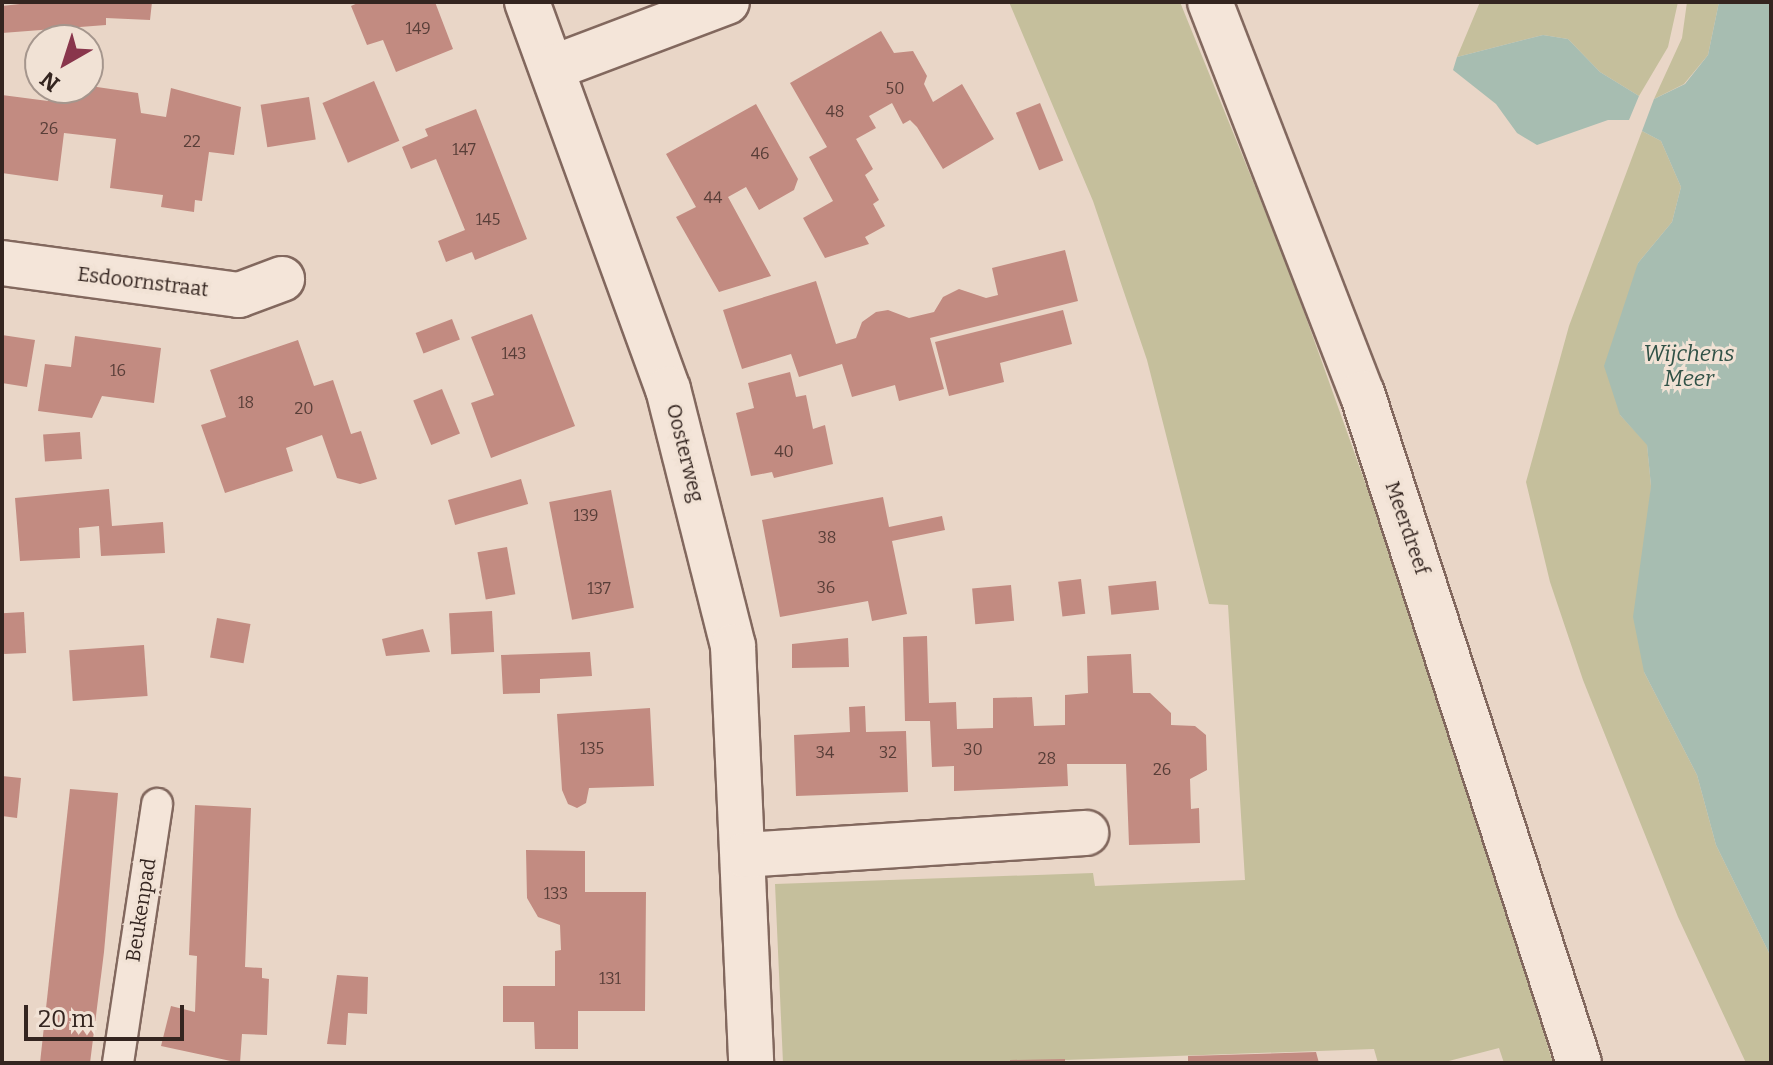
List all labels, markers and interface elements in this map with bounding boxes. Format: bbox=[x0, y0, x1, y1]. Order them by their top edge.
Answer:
house number: 149 bbox=[405, 19, 431, 39]
north arrow bbox=[24, 24, 104, 104]
text: N bbox=[35, 66, 65, 97]
house number: 50 bbox=[886, 79, 904, 99]
house number: 48 bbox=[826, 102, 844, 122]
house number: 26 bbox=[40, 119, 58, 139]
house number: 22 bbox=[183, 132, 201, 152]
house number: 147 bbox=[452, 140, 476, 160]
house number: 46 bbox=[751, 144, 769, 164]
house number: 44 bbox=[704, 188, 722, 208]
house number: 145 bbox=[476, 210, 500, 230]
street label: Esdoornstraat bbox=[76, 262, 210, 302]
water label: Wijchens Meer bbox=[1644, 340, 1734, 392]
house number: 143 bbox=[502, 344, 526, 364]
house number: 16 bbox=[110, 361, 126, 381]
house number: 18 bbox=[238, 393, 254, 413]
house number: 20 bbox=[295, 399, 313, 419]
street label: Oosterweg bbox=[661, 401, 709, 505]
house number: 40 bbox=[774, 442, 794, 462]
street label: Meerdreef bbox=[1380, 478, 1434, 578]
house number: 139 bbox=[574, 506, 598, 526]
house number: 38 bbox=[818, 528, 836, 548]
house number: 36 bbox=[817, 578, 835, 598]
house number: 137 bbox=[587, 579, 611, 599]
house number: 135 bbox=[580, 739, 604, 759]
house number: 30 bbox=[963, 740, 983, 760]
house number: 34 bbox=[816, 743, 834, 763]
house number: 32 bbox=[879, 743, 897, 763]
house number: 28 bbox=[1038, 749, 1056, 769]
house number: 26 bbox=[1153, 760, 1171, 780]
street label: Beukenpad bbox=[121, 856, 161, 964]
house number: 133 bbox=[544, 884, 568, 904]
house number: 131 bbox=[599, 969, 621, 989]
scale bar bbox=[28, 989, 188, 1039]
text: 20 m bbox=[38, 1005, 94, 1033]

